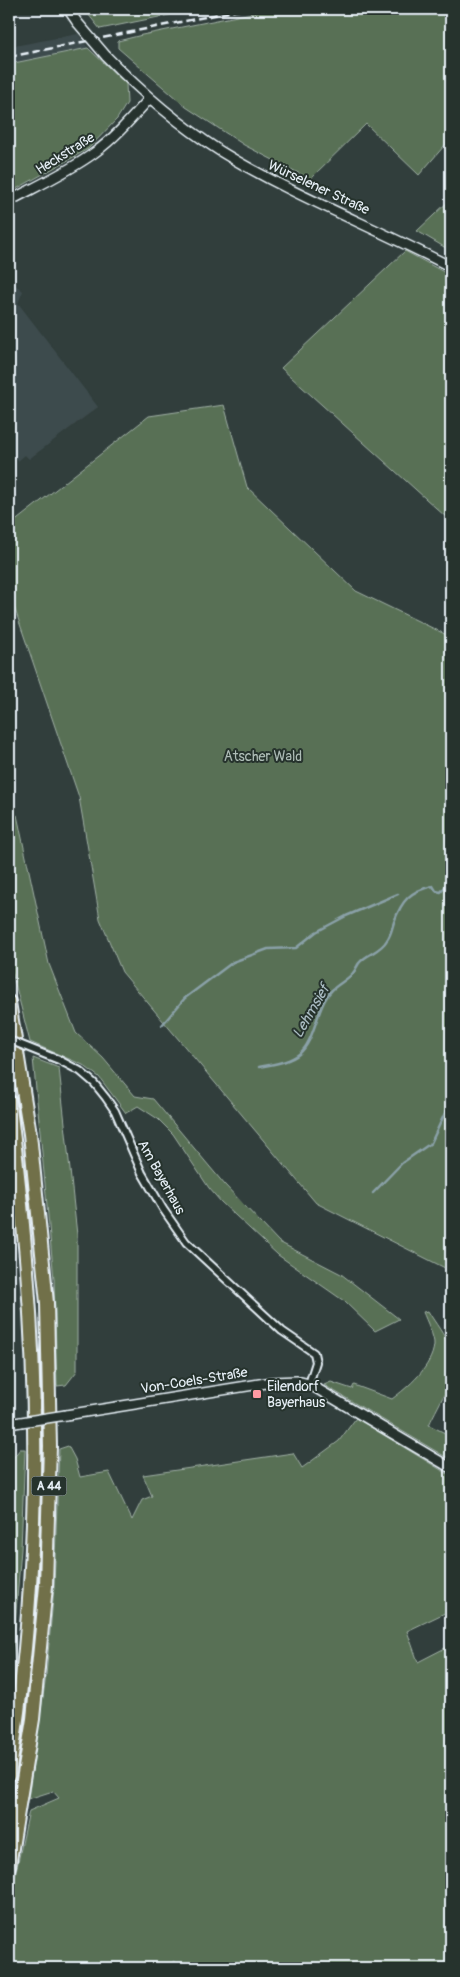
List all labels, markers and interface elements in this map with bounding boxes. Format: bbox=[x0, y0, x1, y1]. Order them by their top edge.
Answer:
street label: Heckstraße bbox=[33, 129, 98, 178]
street label: Würselener Straße bbox=[265, 156, 372, 218]
park label: Atscher Wald bbox=[224, 748, 302, 765]
water label: Lehmsief bbox=[288, 978, 336, 1041]
street label: Am Bayerhaus bbox=[134, 1137, 189, 1218]
street label: Von-Coels-Straße bbox=[139, 1364, 249, 1397]
place label: Eilendorf Bayerhaus bbox=[267, 1378, 326, 1411]
marker: Eilendorf Bayerhaus bbox=[251, 1388, 263, 1400]
road number: A 44 bbox=[32, 1476, 66, 1495]

